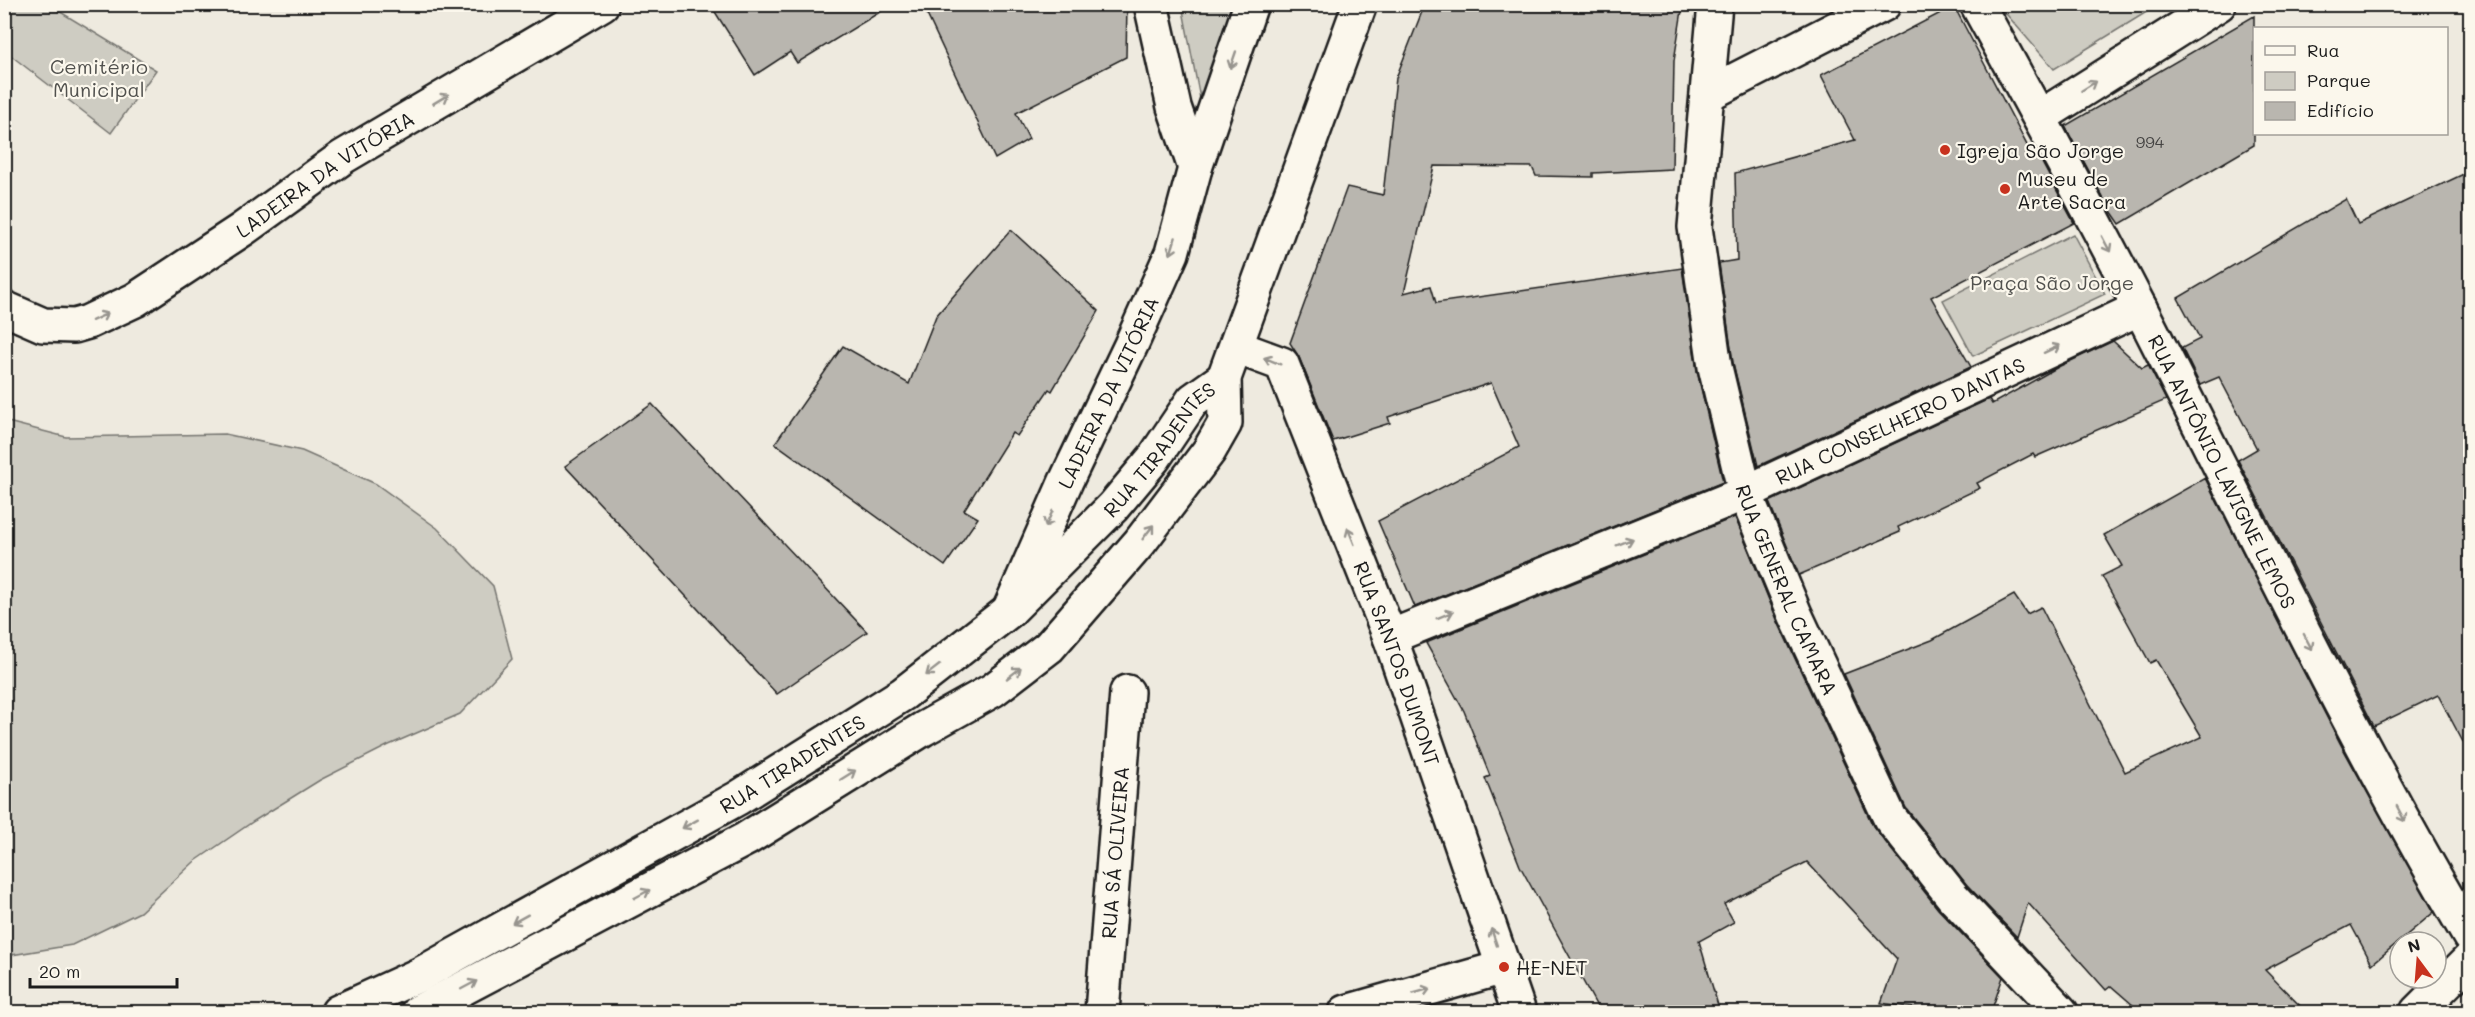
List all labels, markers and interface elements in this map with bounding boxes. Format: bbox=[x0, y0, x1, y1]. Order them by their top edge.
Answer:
legend bbox=[2253, 27, 2448, 135]
text: Rua bbox=[2307, 38, 2340, 62]
one-way arrow bbox=[1226, 50, 1237, 69]
park label: Cemitério Municipal bbox=[50, 53, 148, 102]
text: Parque bbox=[2307, 68, 2371, 92]
one-way arrow bbox=[2080, 80, 2097, 92]
one-way arrow bbox=[432, 93, 449, 105]
text: Edifício bbox=[2307, 98, 2374, 122]
street label: LADEIRA DA VITÓRIA bbox=[231, 105, 419, 243]
house number: 994 bbox=[2136, 131, 2165, 152]
place label: Igreja São Jorge bbox=[1957, 137, 2124, 163]
marker: Igreja São Jorge bbox=[1938, 143, 1952, 157]
place label: Museu de Arte Sacra bbox=[2017, 165, 2126, 214]
marker: Museu de Arte Sacra bbox=[1998, 182, 2012, 196]
one-way arrow bbox=[2101, 234, 2112, 252]
one-way arrow bbox=[1167, 236, 1178, 255]
park label: Praça São Jorge bbox=[1970, 269, 2134, 295]
street label: LADEIRA DA VITÓRIA bbox=[1051, 292, 1164, 492]
one-way arrow bbox=[91, 310, 109, 321]
street label: RUA ANTÔNIO LAVIGNE LEMOS bbox=[2143, 330, 2302, 613]
one-way arrow bbox=[2042, 343, 2060, 355]
street label: RUA CONSELHEIRO DANTAS bbox=[1771, 351, 2029, 490]
one-way arrow bbox=[1264, 355, 1282, 366]
street label: RUA TIRADENTES bbox=[1097, 375, 1220, 523]
street label: RUA GENERAL CAMARA bbox=[1730, 482, 1844, 699]
one-way arrow bbox=[1043, 509, 1055, 527]
one-way arrow bbox=[1141, 525, 1154, 541]
one-way arrow bbox=[1344, 527, 1355, 546]
one-way arrow bbox=[1615, 536, 1634, 547]
street label: RUA SANTOS DUMONT bbox=[1348, 557, 1446, 769]
one-way arrow bbox=[1435, 609, 1453, 620]
one-way arrow bbox=[2303, 633, 2315, 651]
one-way arrow bbox=[925, 664, 941, 677]
one-way arrow bbox=[1006, 667, 1022, 680]
street label: RUA TIRADENTES bbox=[715, 708, 870, 819]
street label: RUA SÁ OLIVEIRA bbox=[1095, 765, 1134, 940]
one-way arrow bbox=[839, 769, 856, 781]
one-way arrow bbox=[2395, 805, 2407, 822]
one-way arrow bbox=[682, 818, 699, 830]
one-way arrow bbox=[633, 888, 650, 900]
one-way arrow bbox=[512, 913, 529, 925]
one-way arrow bbox=[1487, 928, 1498, 947]
north arrow bbox=[2388, 930, 2448, 990]
text: N bbox=[2405, 933, 2422, 957]
scale bar bbox=[30, 951, 177, 989]
place label: HE-NET bbox=[1516, 954, 1588, 980]
text: 20 m bbox=[39, 959, 80, 983]
marker: HE-NET bbox=[1497, 960, 1511, 974]
one-way arrow bbox=[460, 979, 478, 990]
one-way arrow bbox=[1412, 984, 1431, 996]

